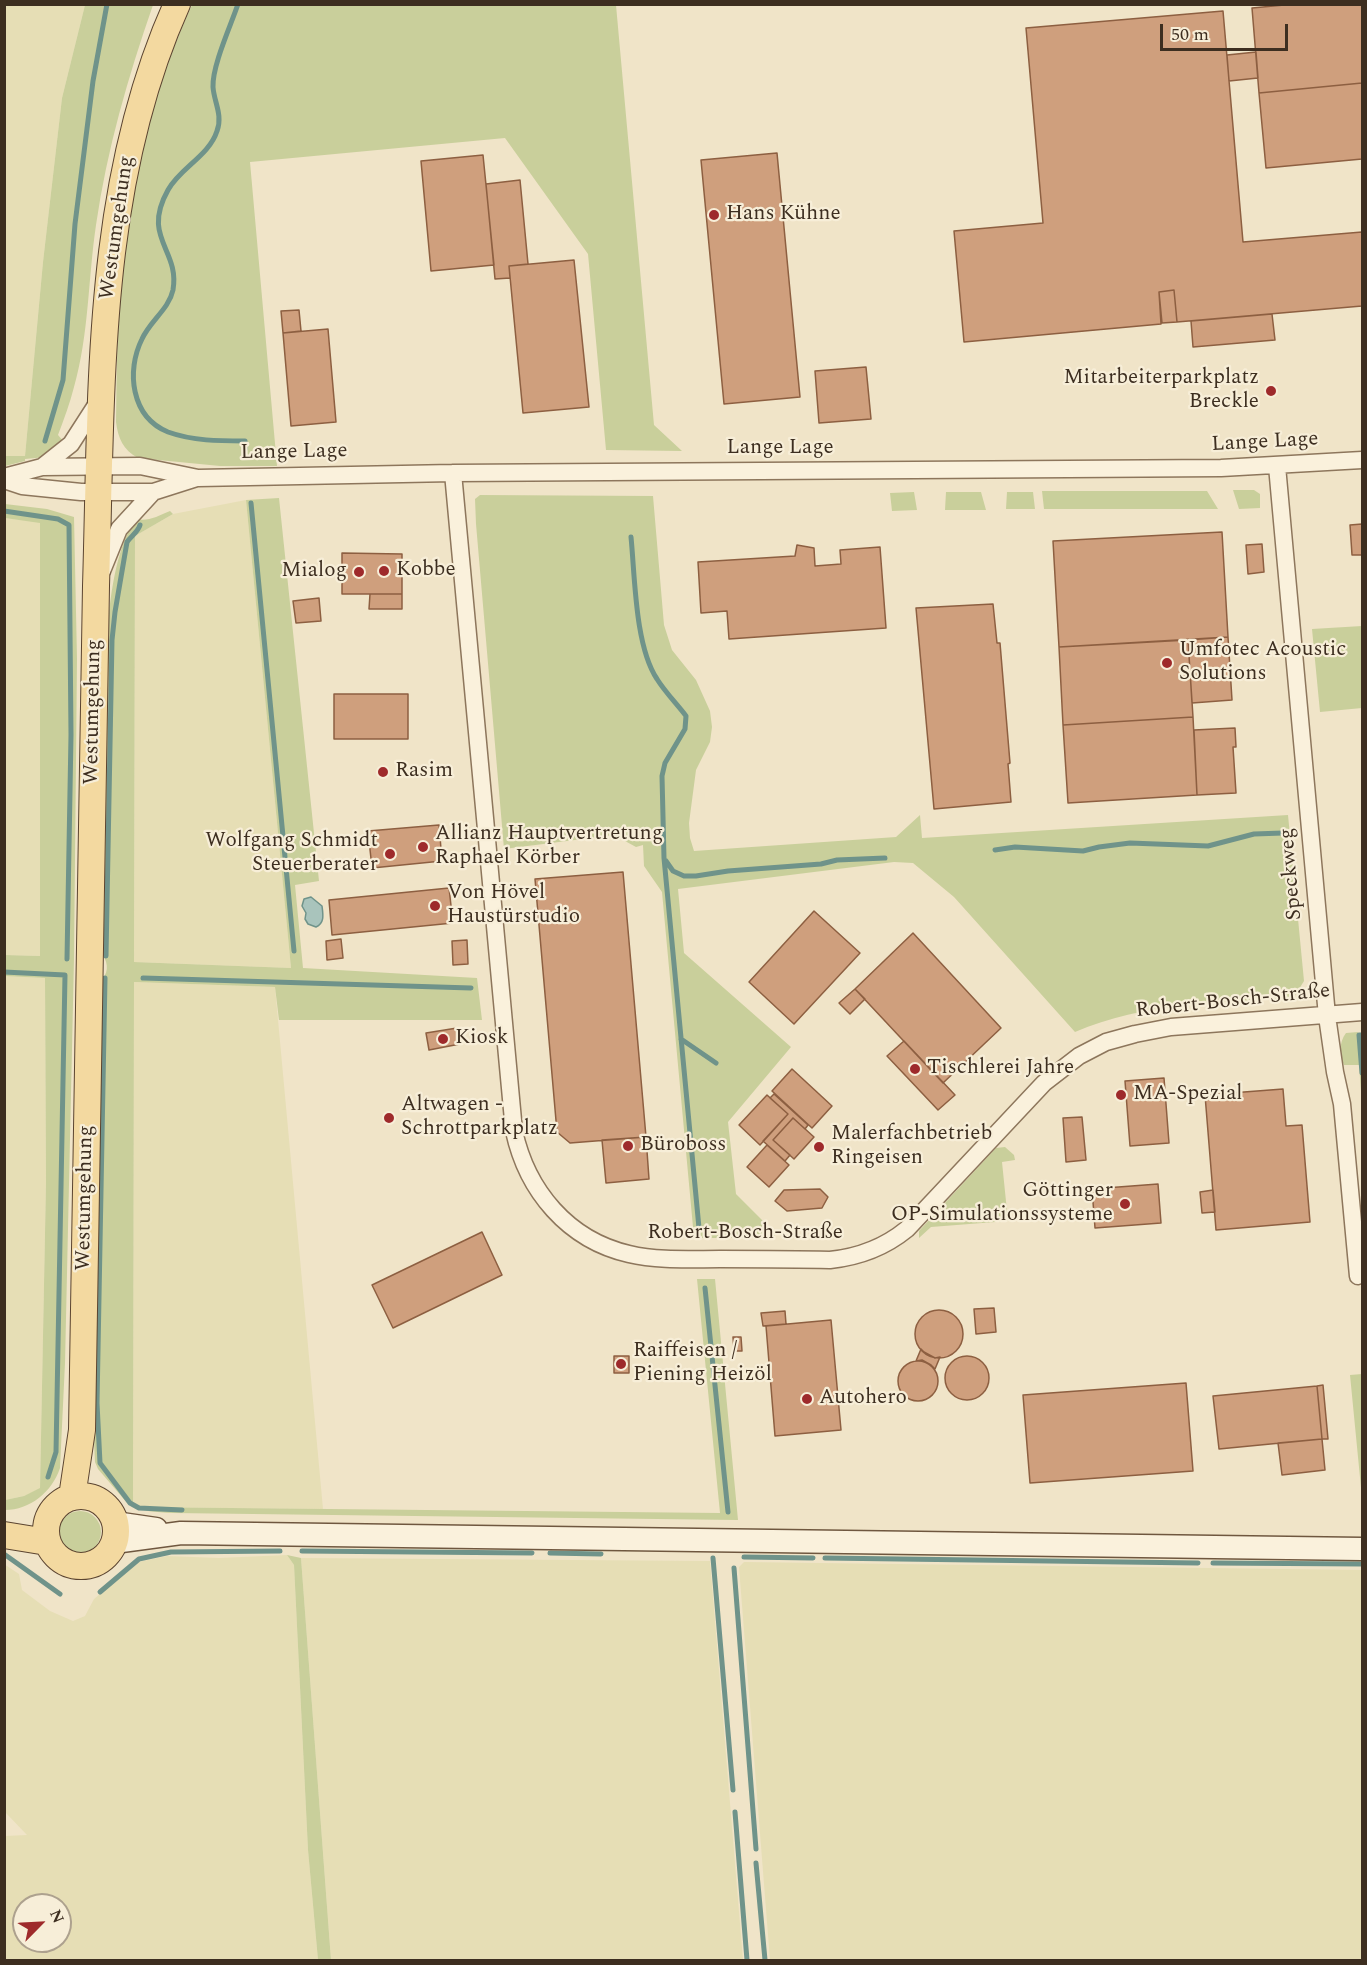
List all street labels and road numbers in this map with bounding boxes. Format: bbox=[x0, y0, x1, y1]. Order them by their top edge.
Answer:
street label: Westumgehung bbox=[95, 154, 141, 302]
street label: Lange Lage bbox=[1211, 428, 1319, 458]
street label: Lange Lage bbox=[726, 436, 834, 462]
street label: Lange Lage bbox=[240, 439, 348, 467]
street label: Westumgehung bbox=[80, 639, 108, 785]
street label: Speckweg bbox=[1275, 827, 1309, 921]
street label: Robert-Bosch-Straße bbox=[1134, 979, 1332, 1025]
street label: Westumgehung bbox=[72, 1125, 100, 1271]
street label: Robert-Bosch-Straße bbox=[647, 1221, 843, 1247]

